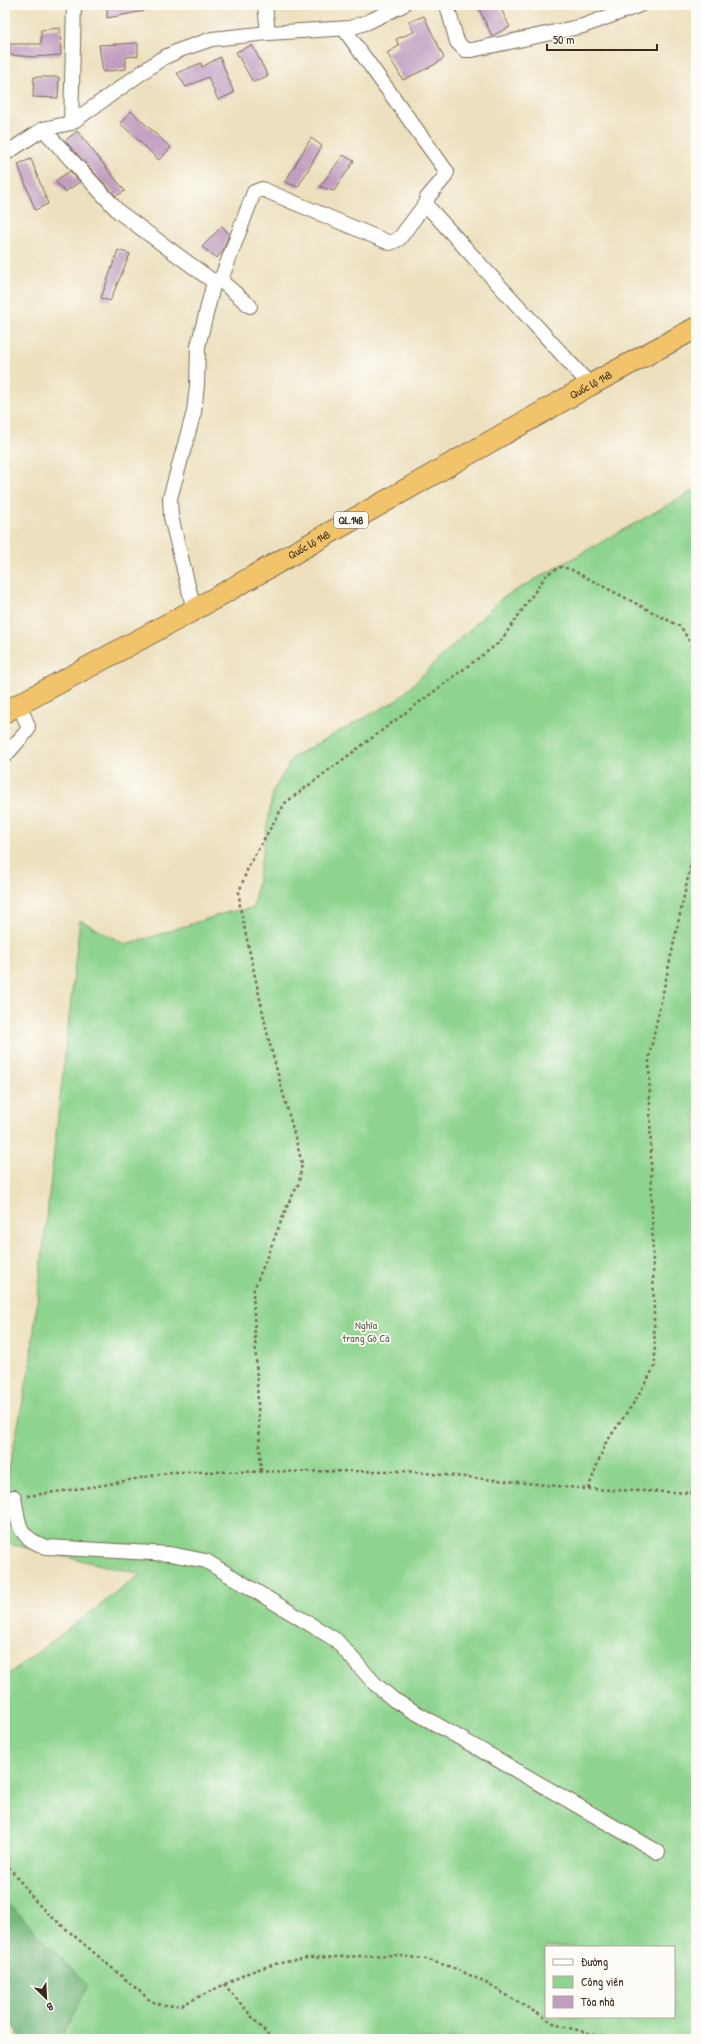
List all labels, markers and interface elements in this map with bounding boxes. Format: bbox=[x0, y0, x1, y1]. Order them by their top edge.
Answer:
scale bar bbox=[547, 26, 657, 52]
text: 50 m bbox=[553, 31, 574, 48]
street label: Quốc lộ 14B bbox=[567, 367, 615, 402]
road number: QL.14B bbox=[334, 512, 368, 528]
street label: Quốc lộ 14B bbox=[285, 527, 333, 562]
park label: Nghĩa trang Gò Cà bbox=[342, 1318, 390, 1345]
legend bbox=[545, 1946, 675, 2018]
text: Đường bbox=[581, 1953, 608, 1970]
text: Công viên bbox=[581, 1973, 624, 1990]
north arrow bbox=[26, 1978, 66, 2018]
text: Tòa nhà bbox=[581, 1993, 614, 2010]
text: B bbox=[44, 2000, 55, 2015]

